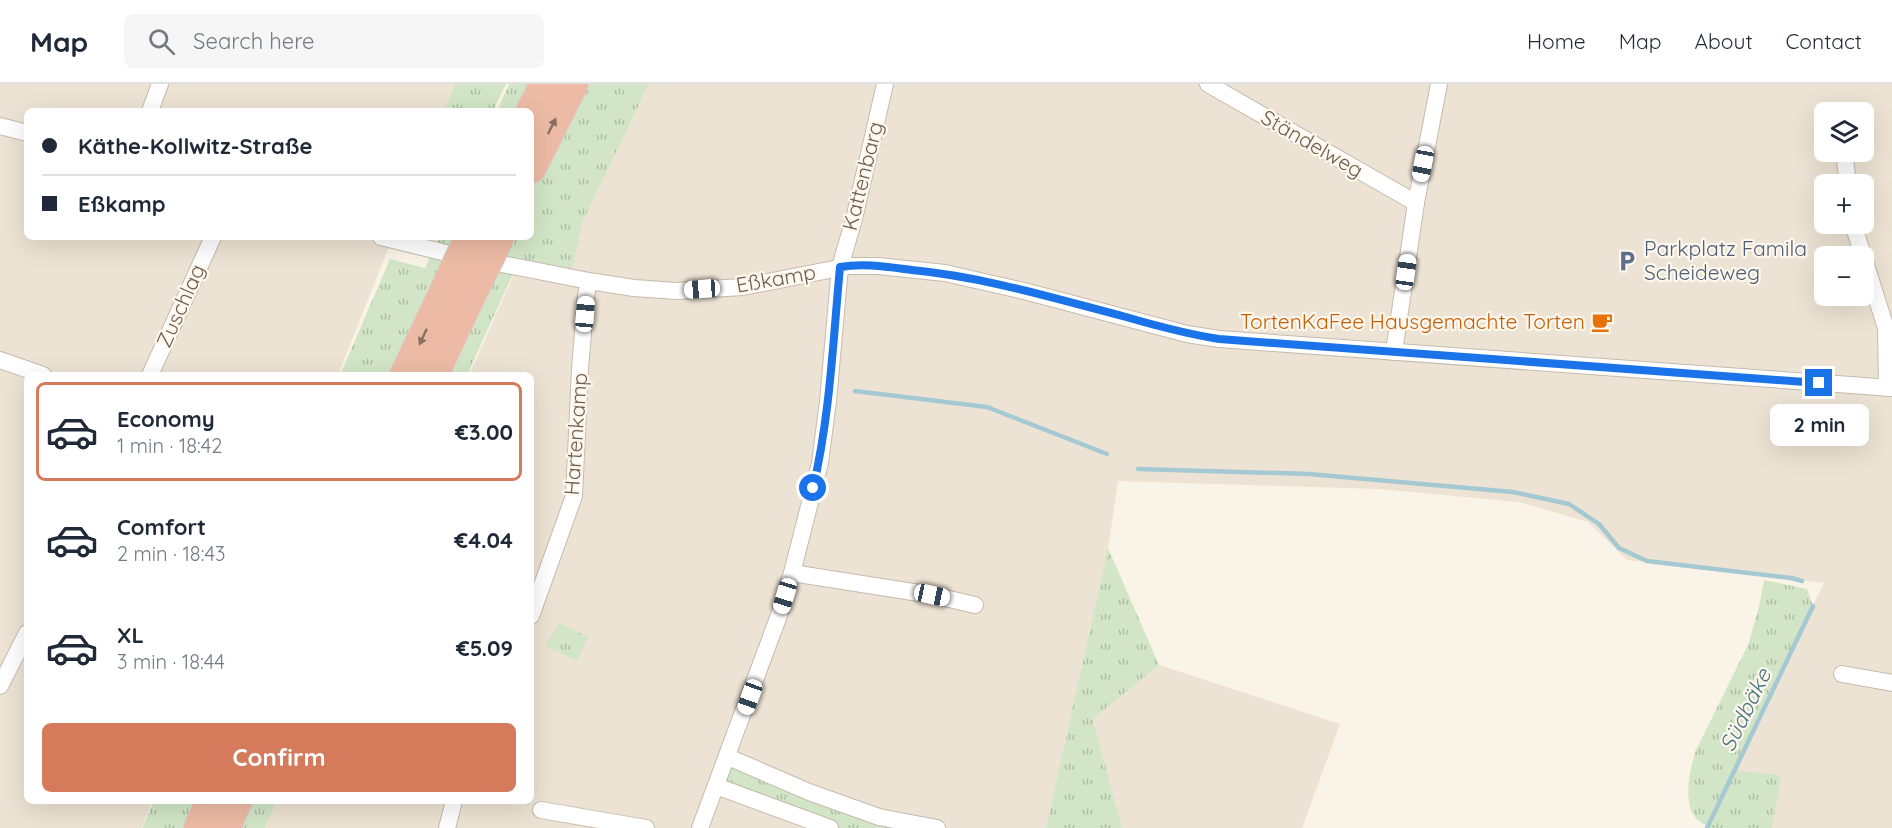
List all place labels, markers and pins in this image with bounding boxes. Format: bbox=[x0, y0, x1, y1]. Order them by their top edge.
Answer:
place label: Parkplatz Famila Scheideweg bbox=[1644, 235, 1807, 285]
parking icon: Parkplatz Famila Scheideweg bbox=[1615, 249, 1639, 273]
place label: TortenKaFee Hausgemachte Torten bbox=[1240, 308, 1585, 334]
cafe icon: TortenKaFee Hausgemachte Torten bbox=[1590, 310, 1614, 334]

